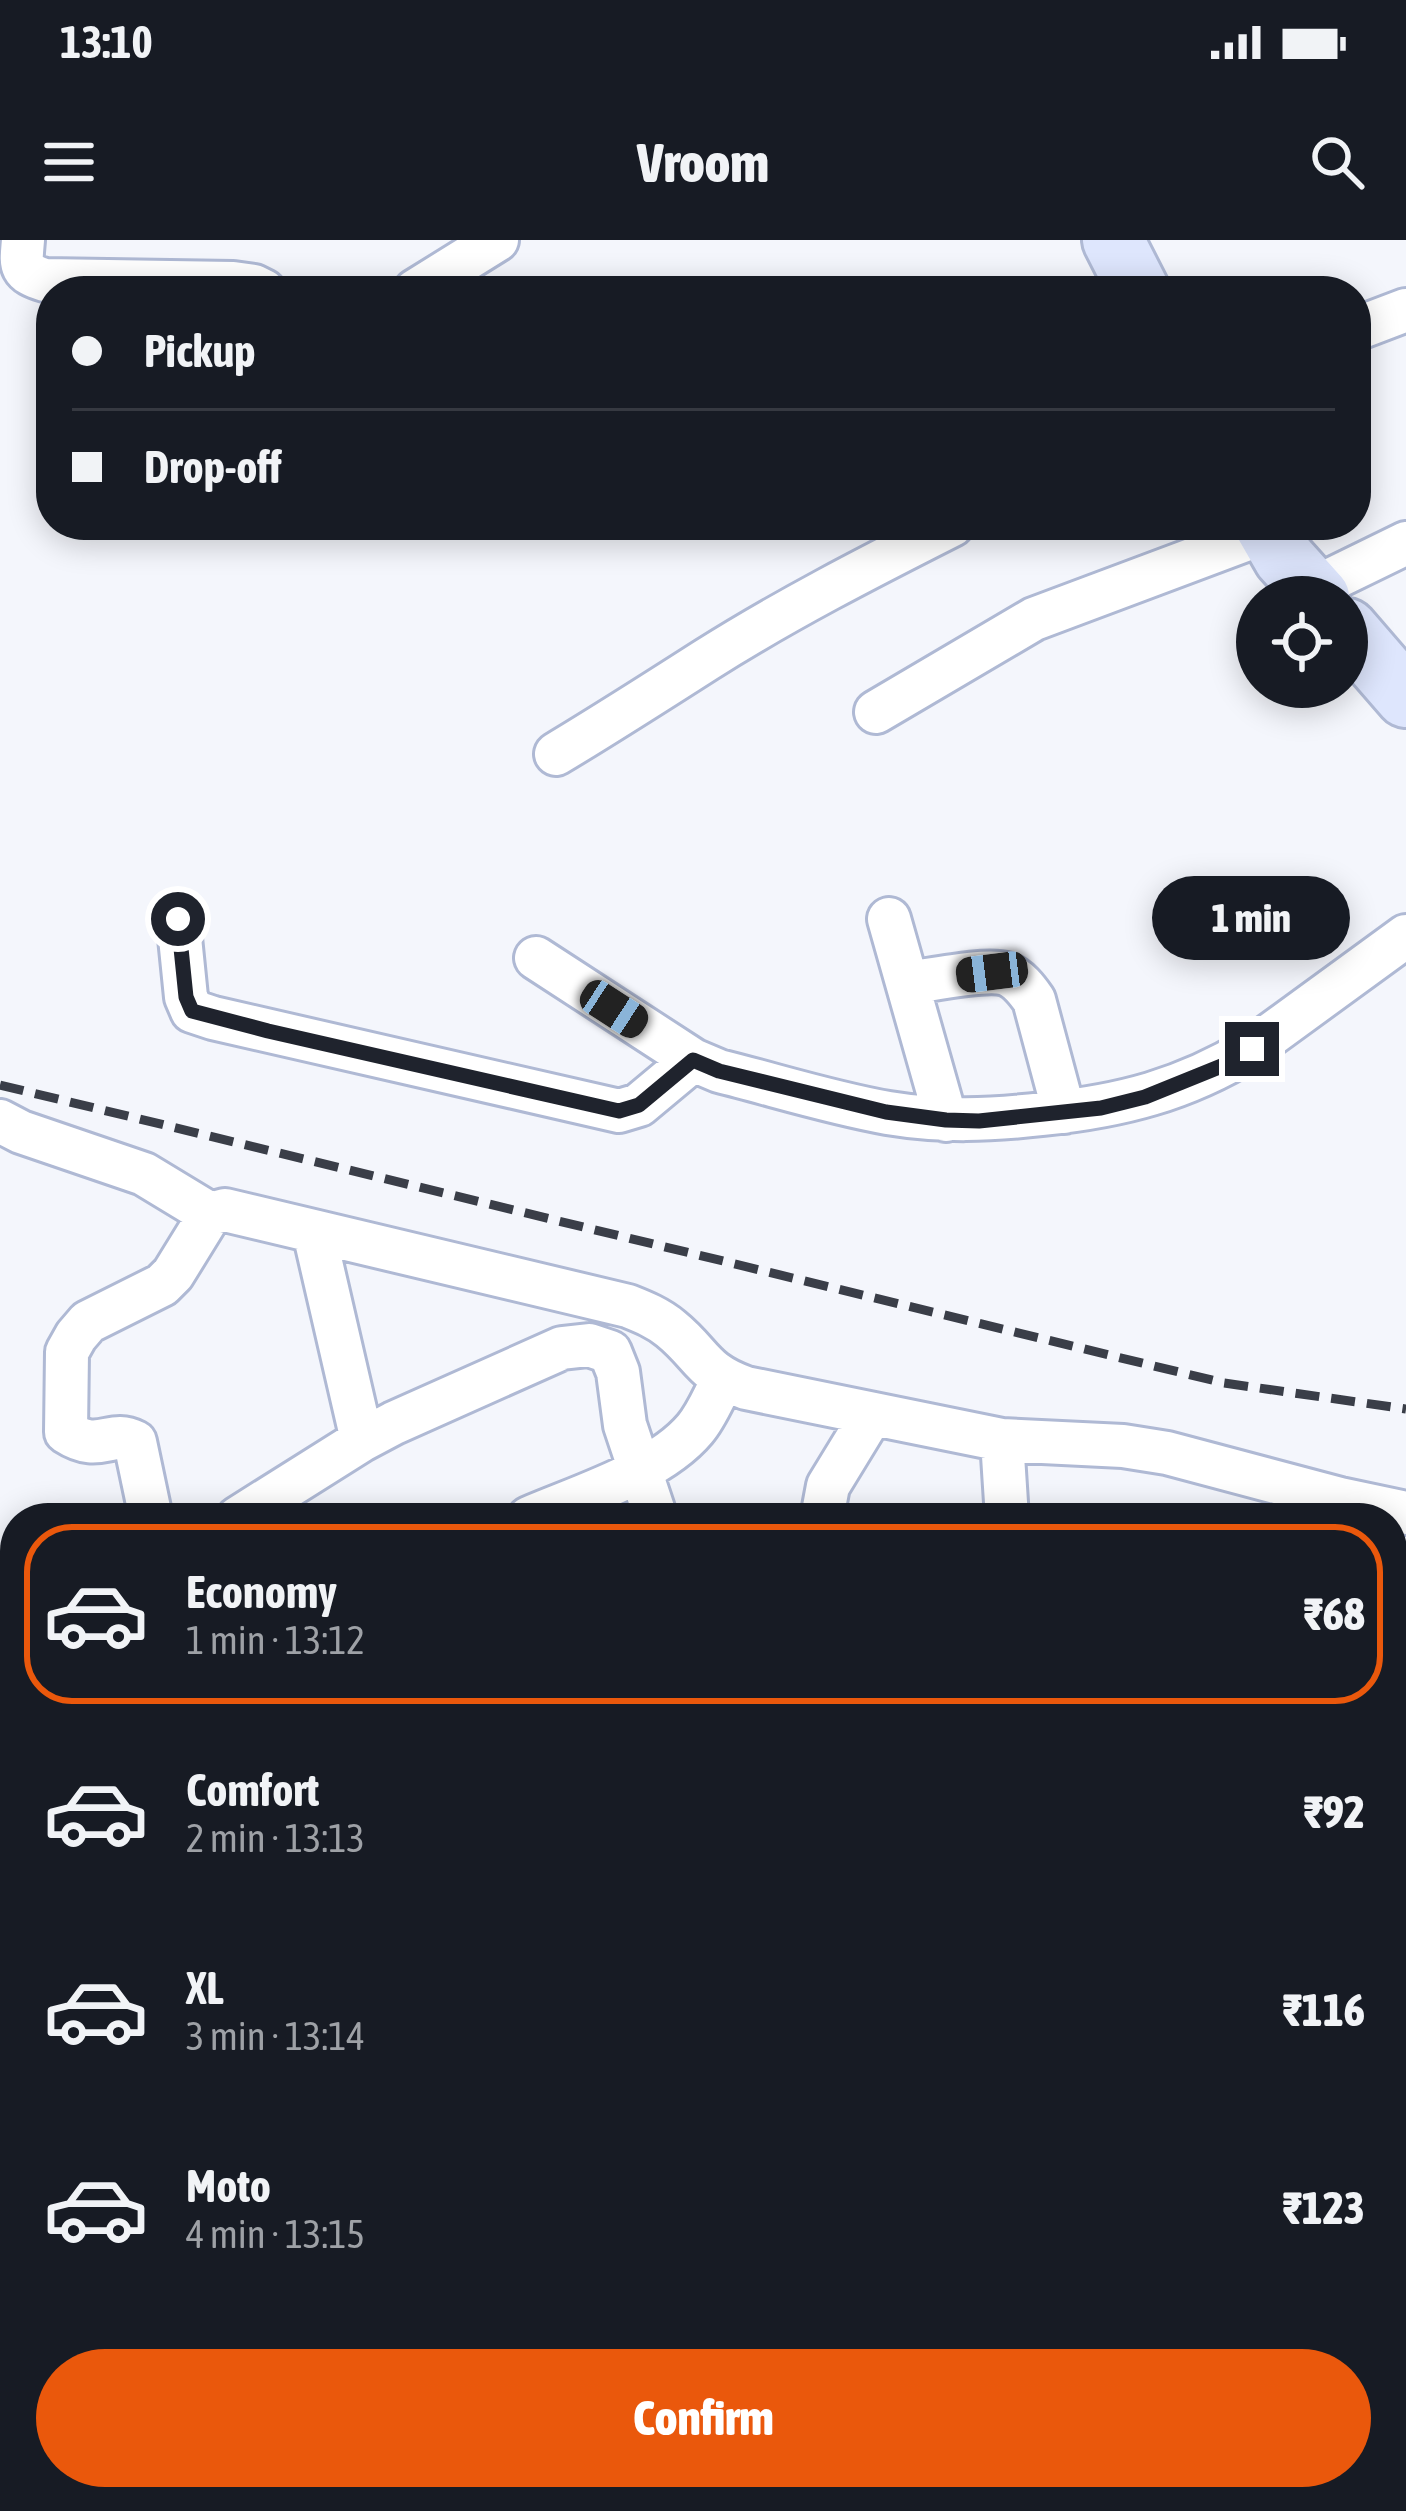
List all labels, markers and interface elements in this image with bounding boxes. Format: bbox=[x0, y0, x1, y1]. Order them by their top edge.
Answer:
text: 13:10 bbox=[60, 16, 153, 68]
icon: menu bbox=[36, 129, 102, 195]
icon: search bbox=[1304, 129, 1370, 195]
text: Vroom bbox=[637, 132, 769, 193]
text: Pickup bbox=[144, 325, 255, 377]
text: Drop-off bbox=[144, 441, 282, 493]
map controls bbox=[1236, 576, 1368, 708]
button: locate bbox=[1236, 576, 1368, 708]
callout: 1 min bbox=[1153, 875, 1351, 959]
route start bbox=[151, 892, 205, 946]
text: 1 min bbox=[1211, 896, 1291, 940]
car bbox=[954, 950, 1030, 994]
car bbox=[574, 974, 654, 1044]
route end bbox=[1225, 1022, 1279, 1076]
icon: car bbox=[42, 1560, 150, 1668]
text: Economy bbox=[186, 1566, 337, 1618]
text: ₹68 bbox=[1303, 1588, 1365, 1640]
text: 1 min · 13:12 bbox=[186, 1618, 365, 1662]
icon: car bbox=[42, 1758, 150, 1866]
text: Comfort bbox=[186, 1764, 319, 1816]
text: ₹92 bbox=[1303, 1786, 1365, 1838]
text: 2 min · 13:13 bbox=[186, 1816, 365, 1860]
icon: car bbox=[42, 1956, 150, 2064]
text: XL bbox=[186, 1962, 224, 2014]
text: ₹116 bbox=[1282, 1984, 1365, 2036]
text: 3 min · 13:14 bbox=[186, 2014, 365, 2058]
icon: car bbox=[42, 2154, 150, 2262]
text: Moto bbox=[186, 2160, 271, 2212]
text: ₹123 bbox=[1282, 2182, 1365, 2234]
text: 4 min · 13:15 bbox=[186, 2212, 365, 2256]
button: Confirm bbox=[36, 2349, 1371, 2487]

